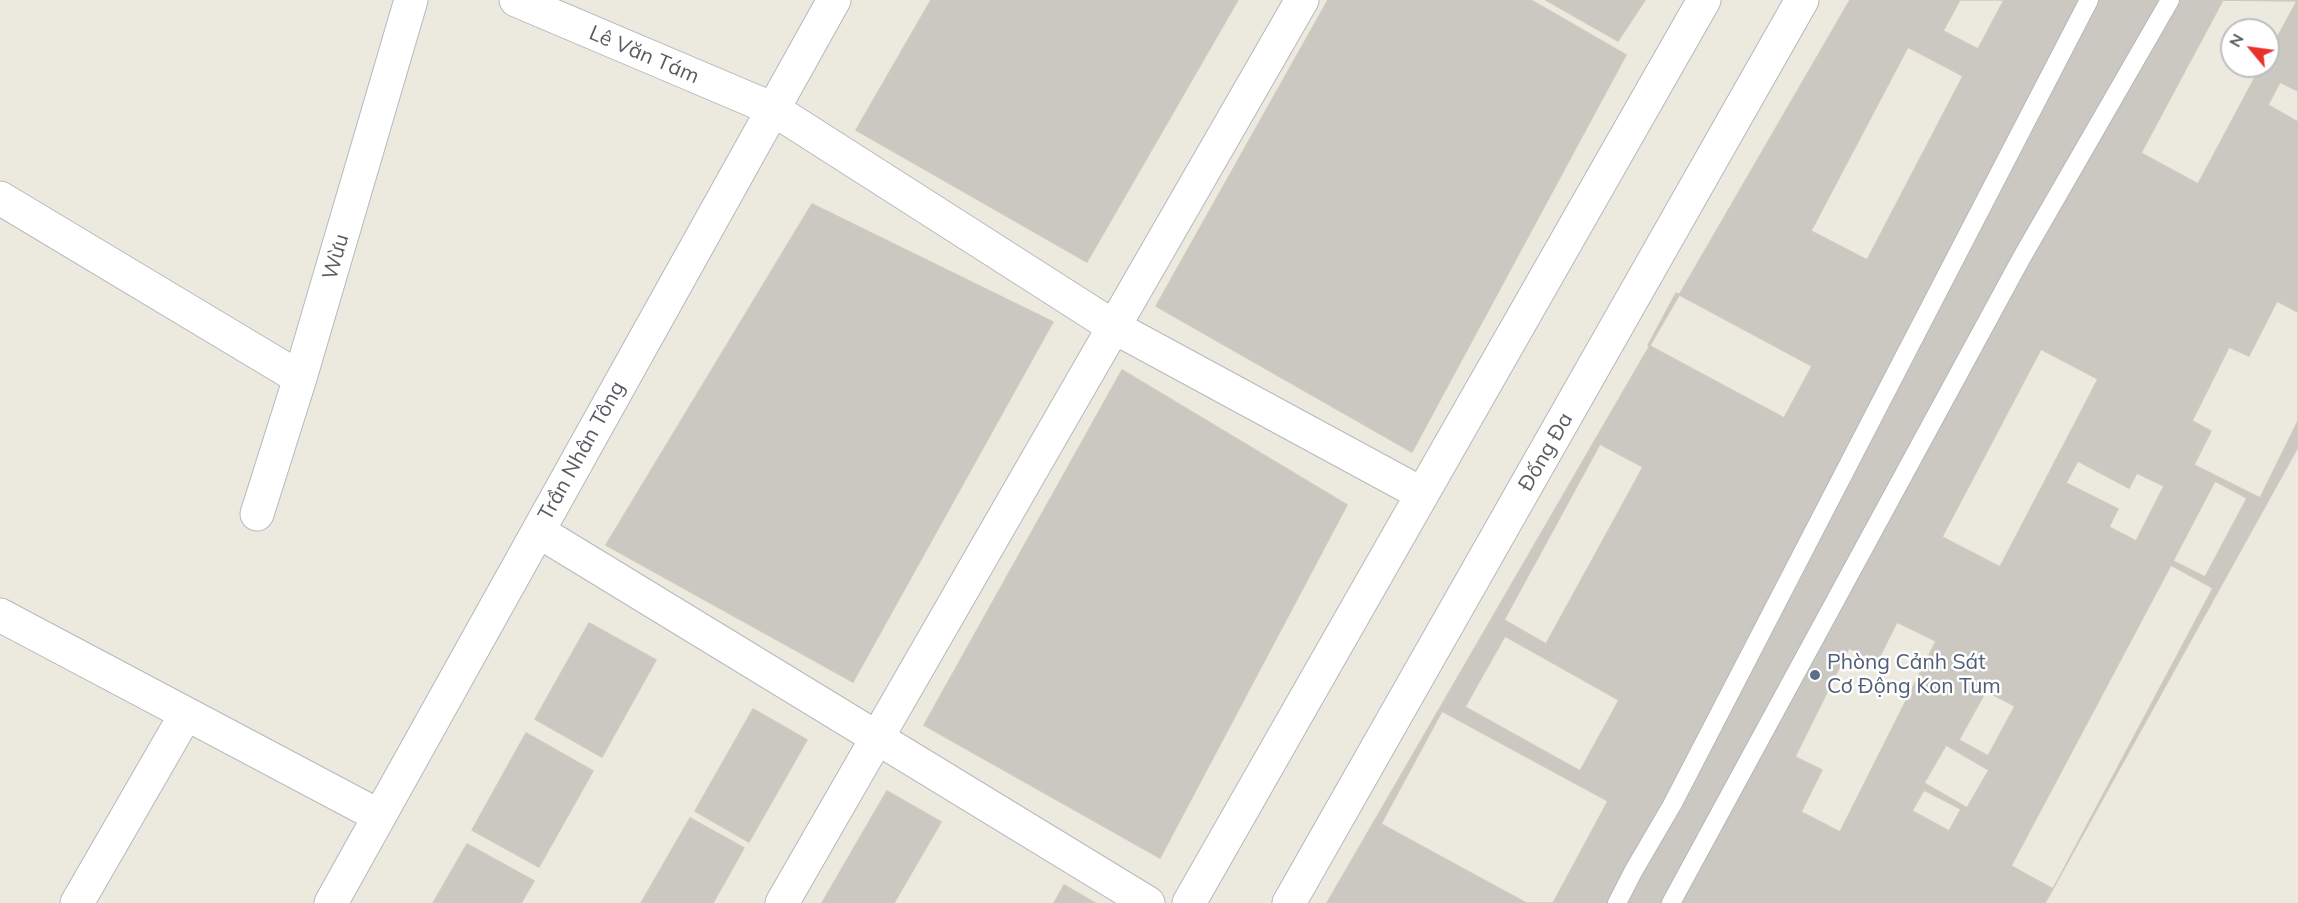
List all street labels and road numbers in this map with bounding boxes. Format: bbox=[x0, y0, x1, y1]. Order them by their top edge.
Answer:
street label: Lê Văn Tám bbox=[585, 21, 703, 89]
street label: Wừu bbox=[317, 231, 355, 283]
street label: Trần Nhân Tông bbox=[533, 377, 631, 525]
street label: Đống Đa bbox=[1513, 408, 1579, 496]

